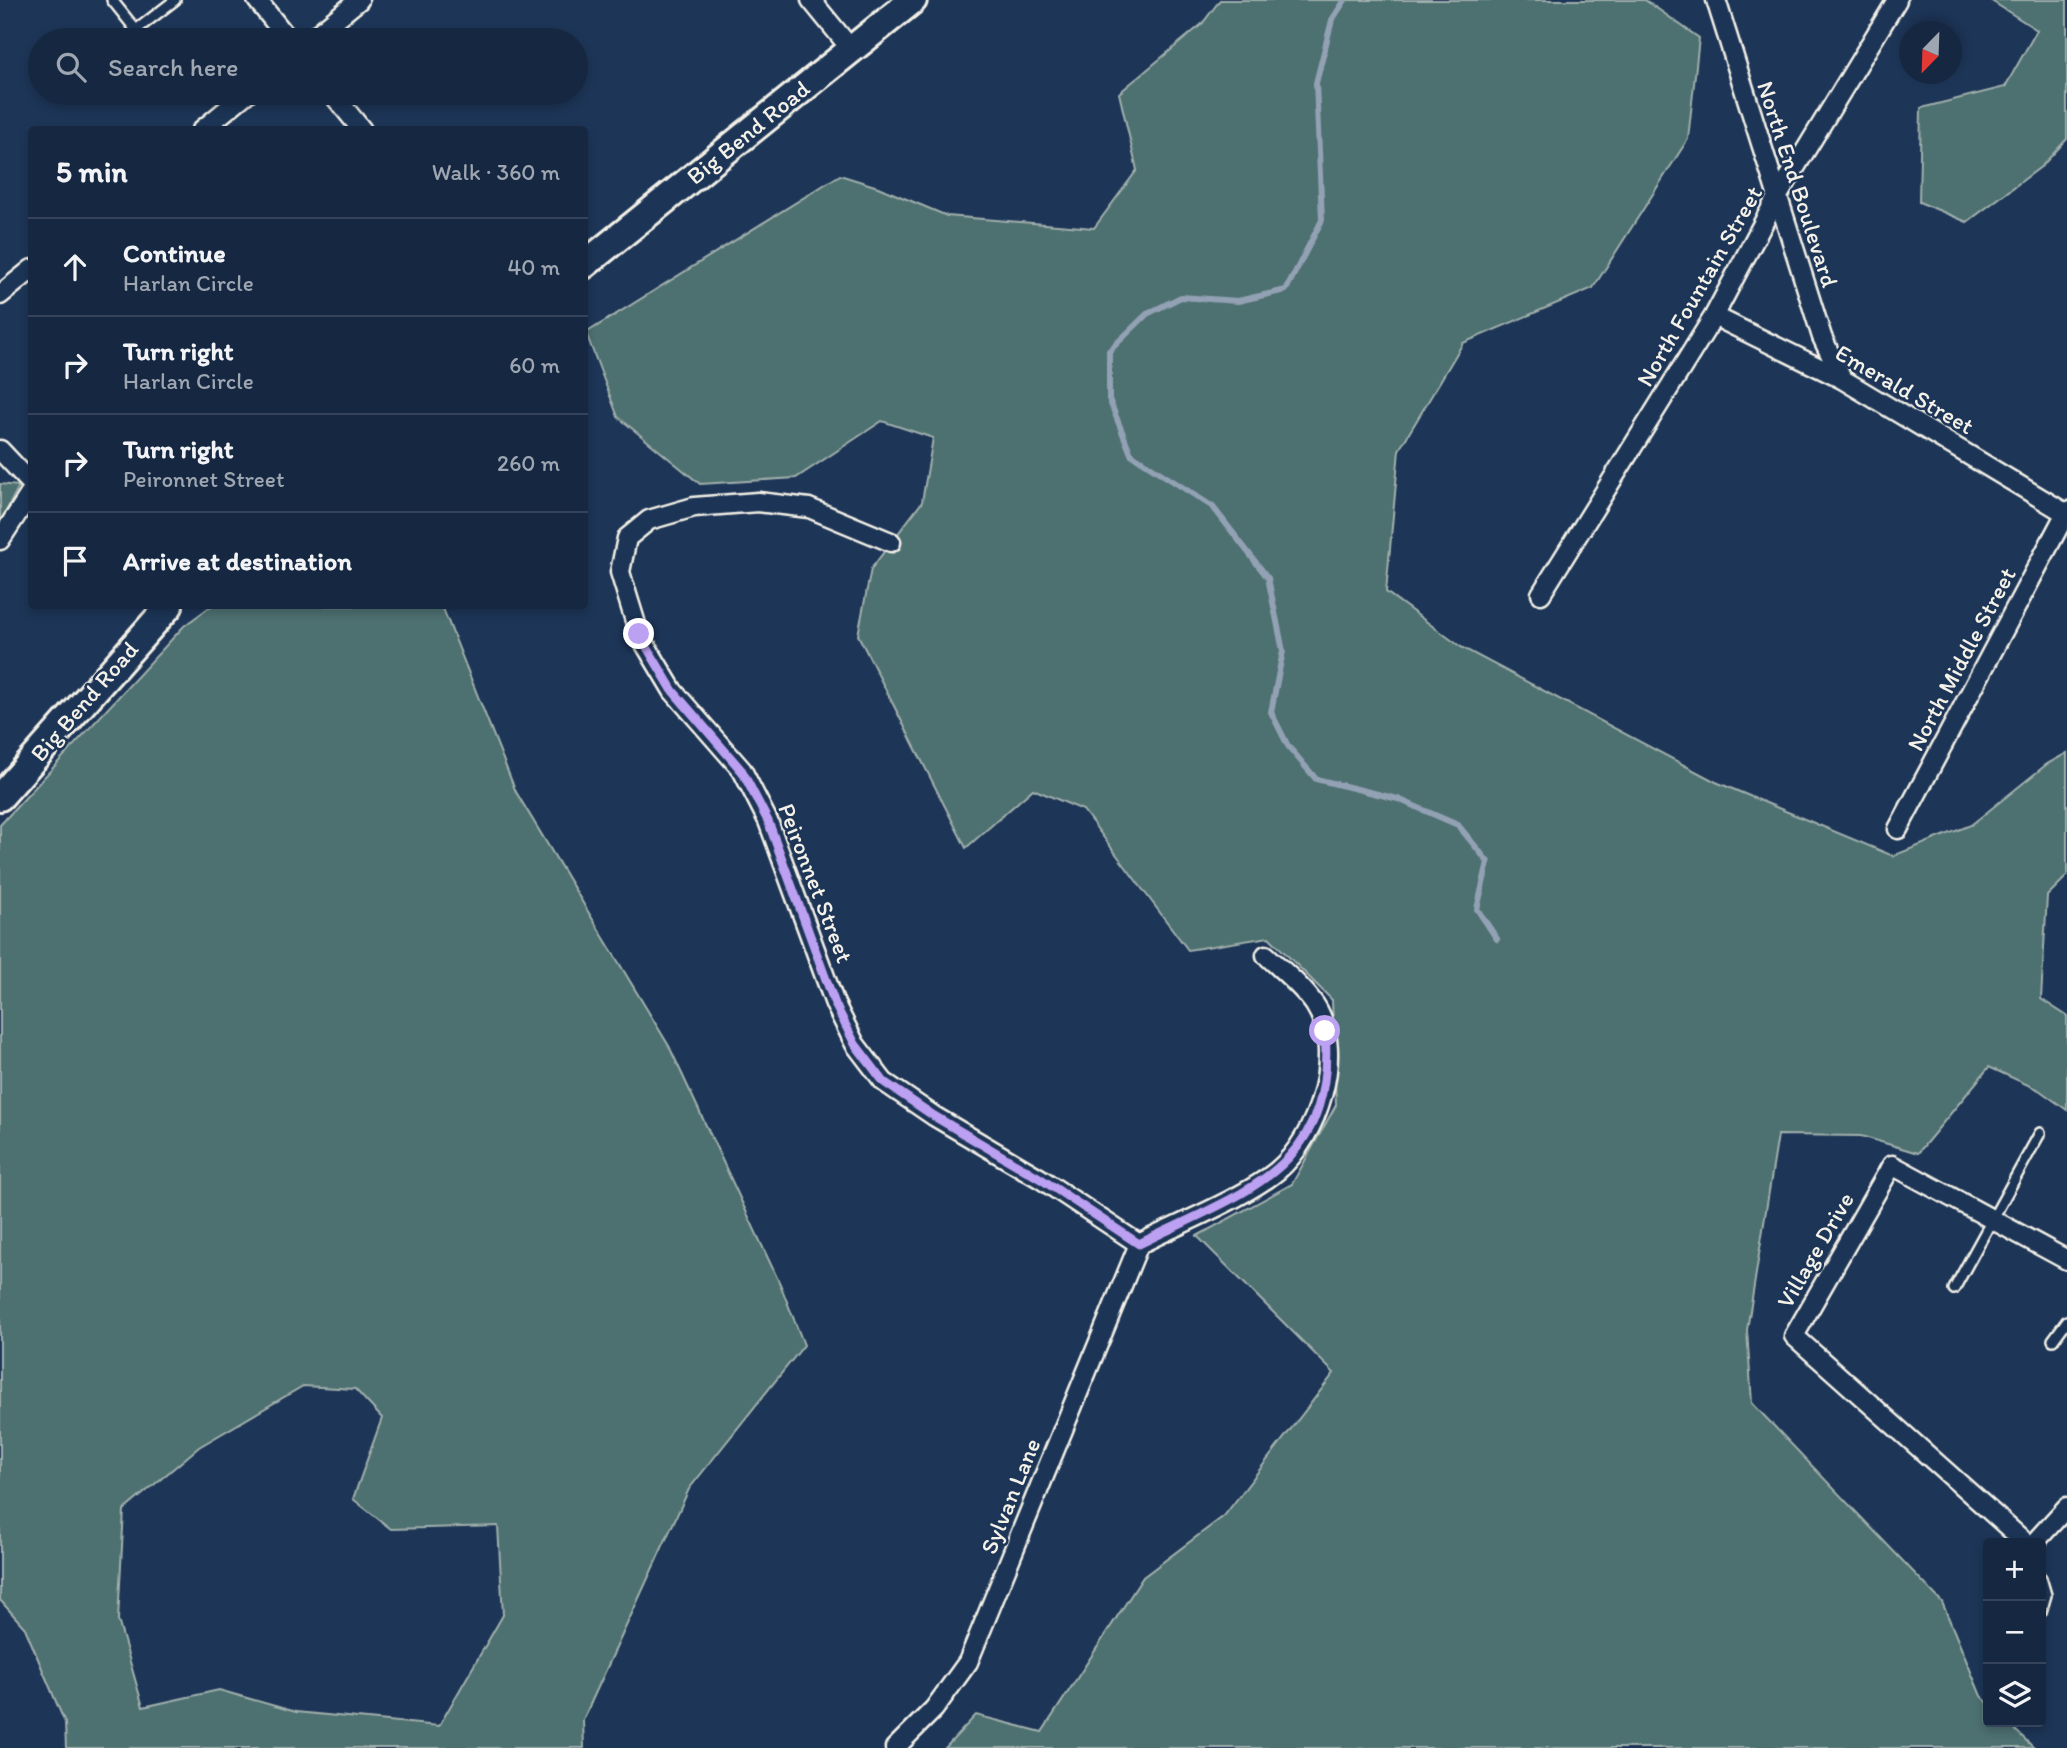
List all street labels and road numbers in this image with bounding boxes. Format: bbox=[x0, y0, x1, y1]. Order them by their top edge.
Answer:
street label: Big Bend Road bbox=[681, 74, 815, 190]
street label: North End Boulevard bbox=[1751, 77, 1845, 291]
street label: North Fountain Street bbox=[1630, 180, 1768, 392]
street label: Emerald Street bbox=[1831, 338, 1979, 440]
street label: North Middle Street bbox=[1900, 562, 2022, 756]
street label: Big Bend Road bbox=[24, 635, 144, 767]
street label: Peironnet Street bbox=[772, 799, 860, 967]
street label: Village Drive bbox=[1770, 1187, 1860, 1313]
street label: Sylvan Lane bbox=[974, 1434, 1046, 1558]

